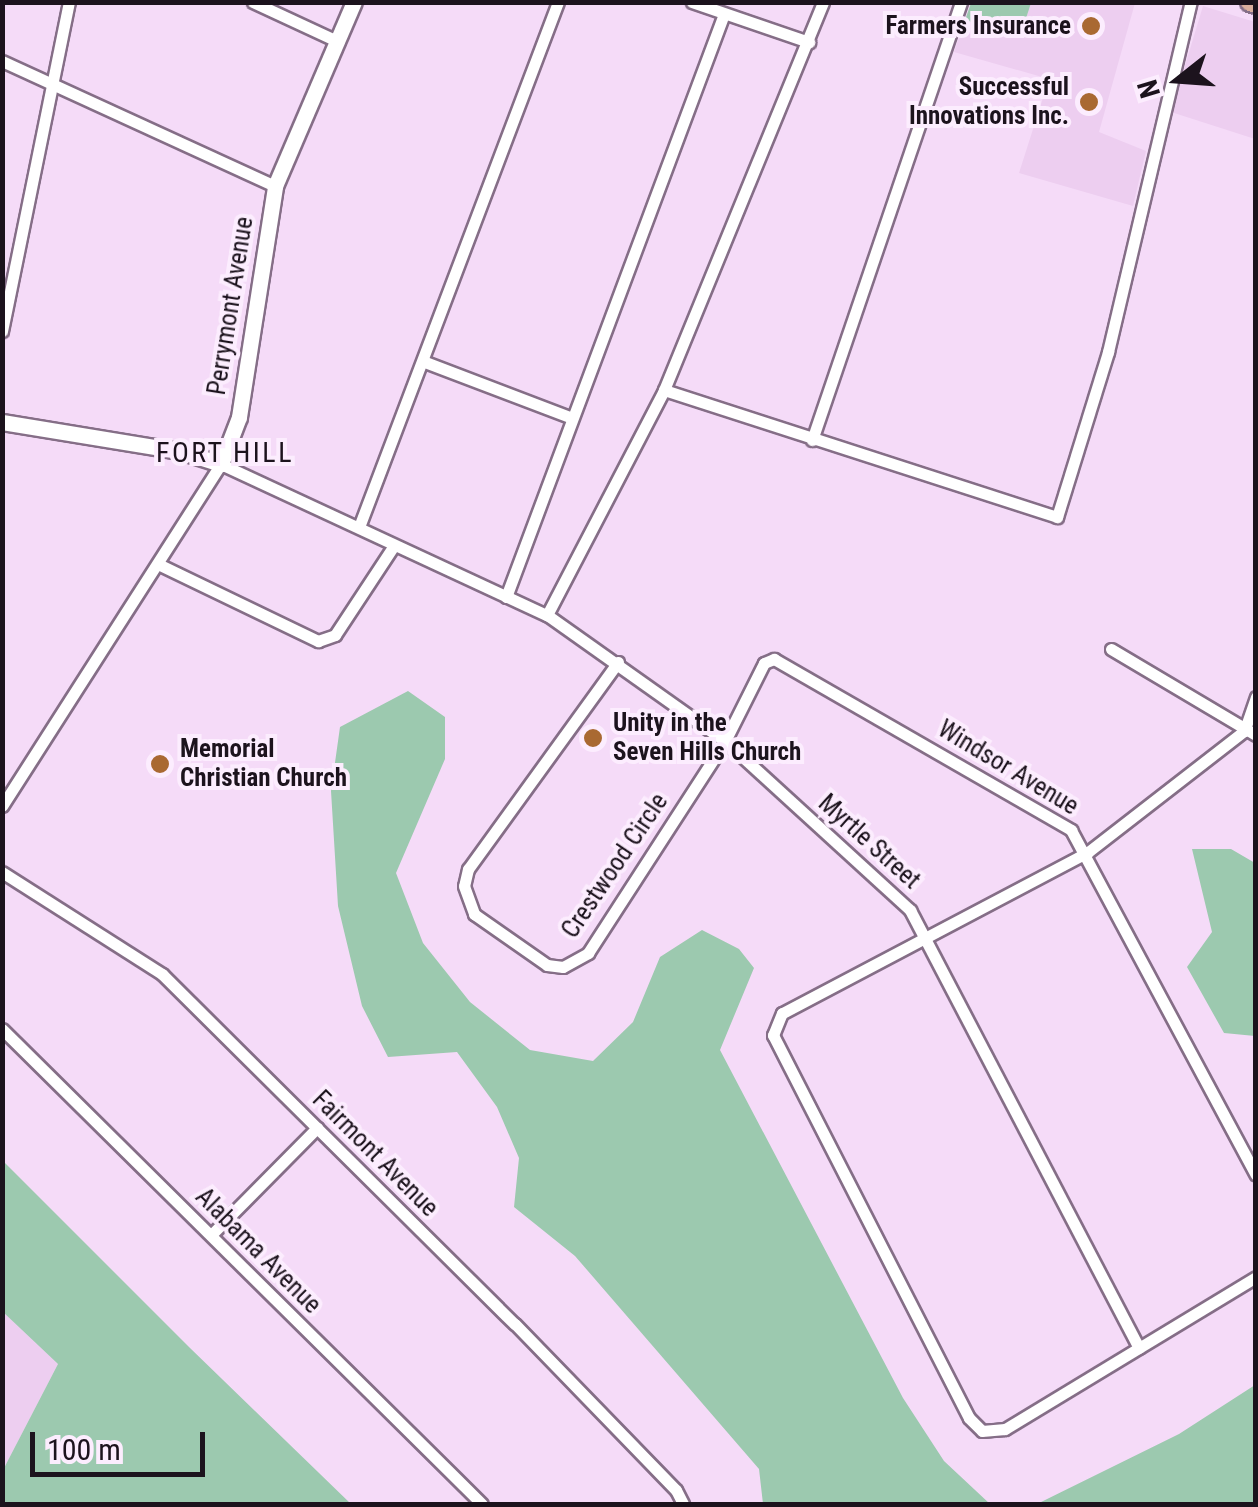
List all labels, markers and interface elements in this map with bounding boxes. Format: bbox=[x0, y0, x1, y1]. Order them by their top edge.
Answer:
place label: Farmers Insurance bbox=[885, 11, 1071, 41]
marker: Farmers Insurance bbox=[1080, 15, 1102, 37]
north arrow bbox=[1128, 30, 1228, 130]
place label: Successful Innovations Inc. bbox=[909, 73, 1069, 132]
text: N bbox=[1131, 76, 1167, 102]
marker: Successful Innovations Inc. bbox=[1078, 91, 1100, 113]
street label: Perrymont Avenue bbox=[202, 215, 260, 397]
district label: FORT HILL bbox=[156, 436, 294, 470]
place label: Unity in the Seven Hills Church bbox=[613, 709, 801, 768]
street label: Windsor Avenue bbox=[932, 714, 1084, 822]
marker: Unity in the Seven Hills Church bbox=[582, 727, 604, 749]
place label: Memorial Christian Church bbox=[180, 735, 347, 794]
marker: Memorial Christian Church bbox=[149, 753, 171, 775]
street label: Crestwood Circle bbox=[556, 788, 674, 944]
street label: Myrtle Street bbox=[812, 788, 926, 896]
street label: Fairmont Avenue bbox=[306, 1085, 444, 1223]
street label: Alabama Avenue bbox=[189, 1182, 327, 1320]
scale bar bbox=[35, 1412, 210, 1474]
text: 100 m bbox=[47, 1432, 121, 1467]

